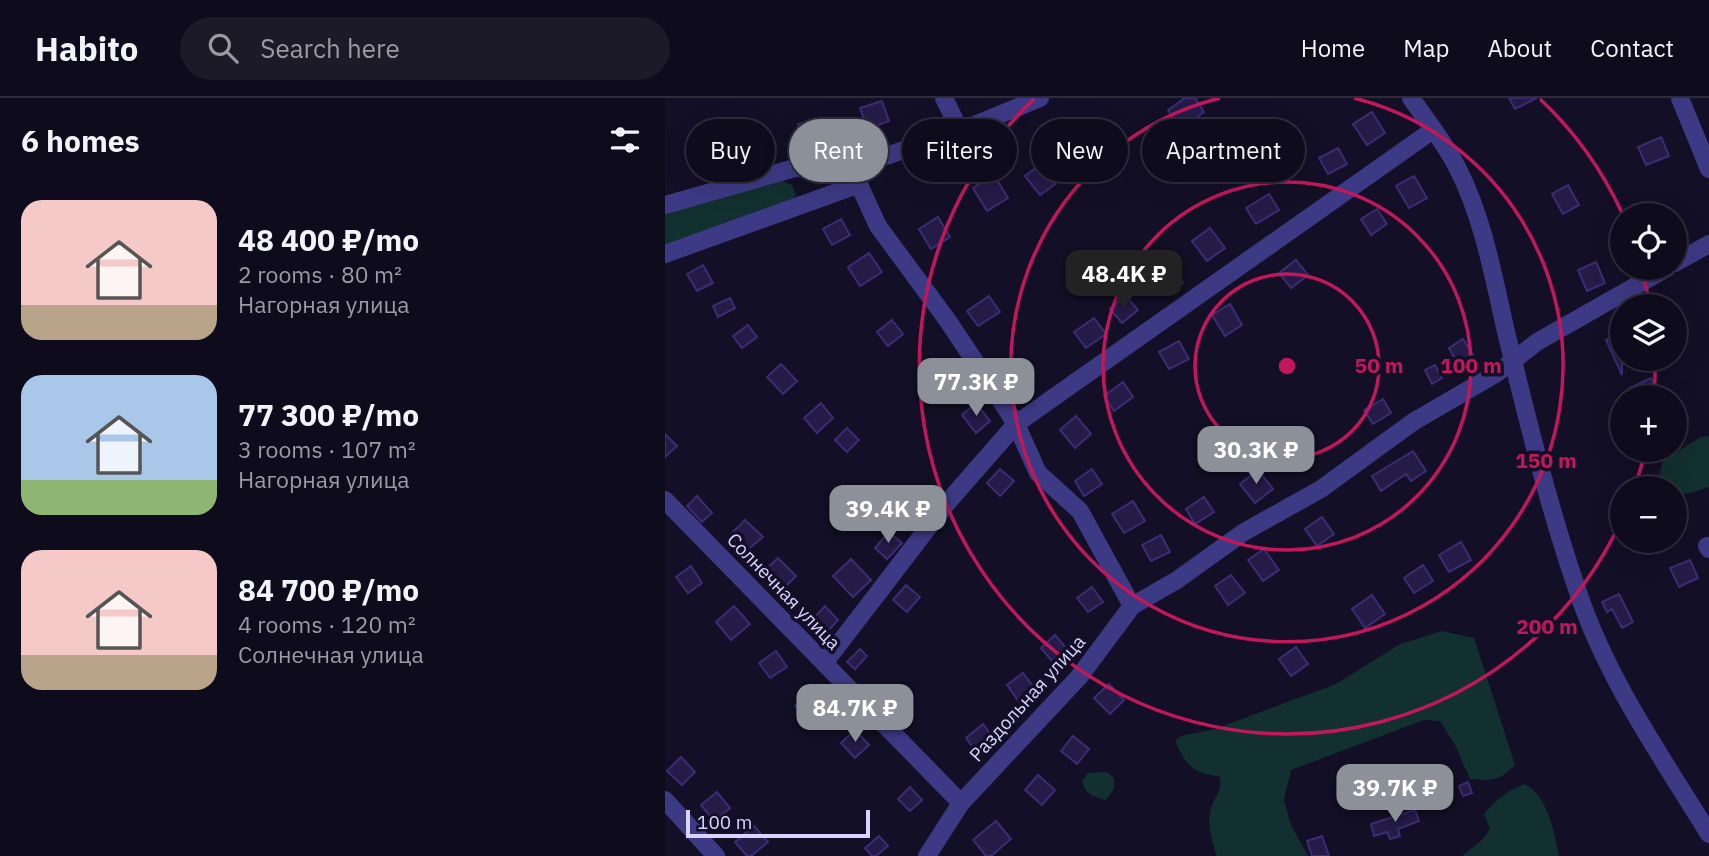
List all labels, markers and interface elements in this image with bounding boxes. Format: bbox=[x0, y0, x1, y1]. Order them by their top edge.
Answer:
search box bbox=[180, 17, 670, 80]
text: Habito bbox=[35, 27, 138, 70]
icon: search bbox=[204, 29, 242, 67]
text: Search here bbox=[260, 31, 400, 65]
text: Home bbox=[1301, 32, 1365, 64]
text: Map bbox=[1403, 32, 1449, 64]
text: About bbox=[1487, 32, 1552, 64]
text: Contact bbox=[1590, 32, 1674, 64]
chip: Buy bbox=[686, 119, 775, 182]
chip: Rent bbox=[789, 119, 888, 182]
chip: Filters bbox=[902, 119, 1017, 182]
chip: New bbox=[1031, 119, 1128, 182]
chip: Apartment bbox=[1142, 119, 1305, 182]
text: 6 homes bbox=[21, 121, 140, 160]
icon: filters bbox=[606, 121, 644, 159]
map controls bbox=[1610, 203, 1687, 553]
button: locate bbox=[1610, 203, 1687, 280]
text: 48 400 ₽/mo bbox=[238, 220, 419, 259]
icon: home bbox=[77, 228, 161, 312]
pin: 48.4K ₽ bbox=[1059, 250, 1189, 310]
text: 48.4K ₽ bbox=[1081, 258, 1167, 288]
text: 2 rooms · 80 m² bbox=[238, 259, 402, 289]
text: Нагорная улица bbox=[238, 289, 410, 319]
button: layers bbox=[1610, 294, 1687, 371]
text: 50 m bbox=[1355, 351, 1403, 379]
text: 100 m bbox=[1440, 351, 1502, 379]
centre of rings bbox=[1275, 354, 1299, 378]
pin: 77.3K ₽ bbox=[911, 358, 1041, 418]
text: 77.3K ₽ bbox=[933, 366, 1019, 396]
button: + bbox=[1610, 385, 1687, 462]
text: 77 300 ₽/mo bbox=[238, 395, 419, 434]
icon: home bbox=[77, 403, 161, 487]
pin: 30.3K ₽ bbox=[1191, 426, 1321, 486]
text: 3 rooms · 107 m² bbox=[238, 434, 416, 464]
text: 30.3K ₽ bbox=[1213, 434, 1299, 464]
text: 150 m bbox=[1515, 446, 1577, 474]
text: Нагорная улица bbox=[238, 464, 410, 494]
button: − bbox=[1610, 476, 1687, 553]
pin: 39.4K ₽ bbox=[823, 486, 953, 545]
text: 39.4K ₽ bbox=[845, 493, 931, 523]
street label: Солнечная улица bbox=[722, 527, 846, 655]
text: 84 700 ₽/mo bbox=[238, 570, 419, 609]
icon: home bbox=[77, 578, 161, 662]
text: 4 rooms · 120 m² bbox=[238, 609, 416, 639]
text: 200 m bbox=[1516, 612, 1578, 640]
street label: Раздольная улица bbox=[964, 630, 1090, 766]
text: Солнечная улица bbox=[238, 639, 424, 669]
pin: 84.7K ₽ bbox=[790, 684, 920, 744]
text: 84.7K ₽ bbox=[812, 692, 898, 722]
pin: 39.7K ₽ bbox=[1330, 764, 1460, 824]
text: 39.7K ₽ bbox=[1352, 772, 1438, 802]
scale bar bbox=[686, 807, 870, 839]
text: 100 m bbox=[697, 810, 752, 834]

